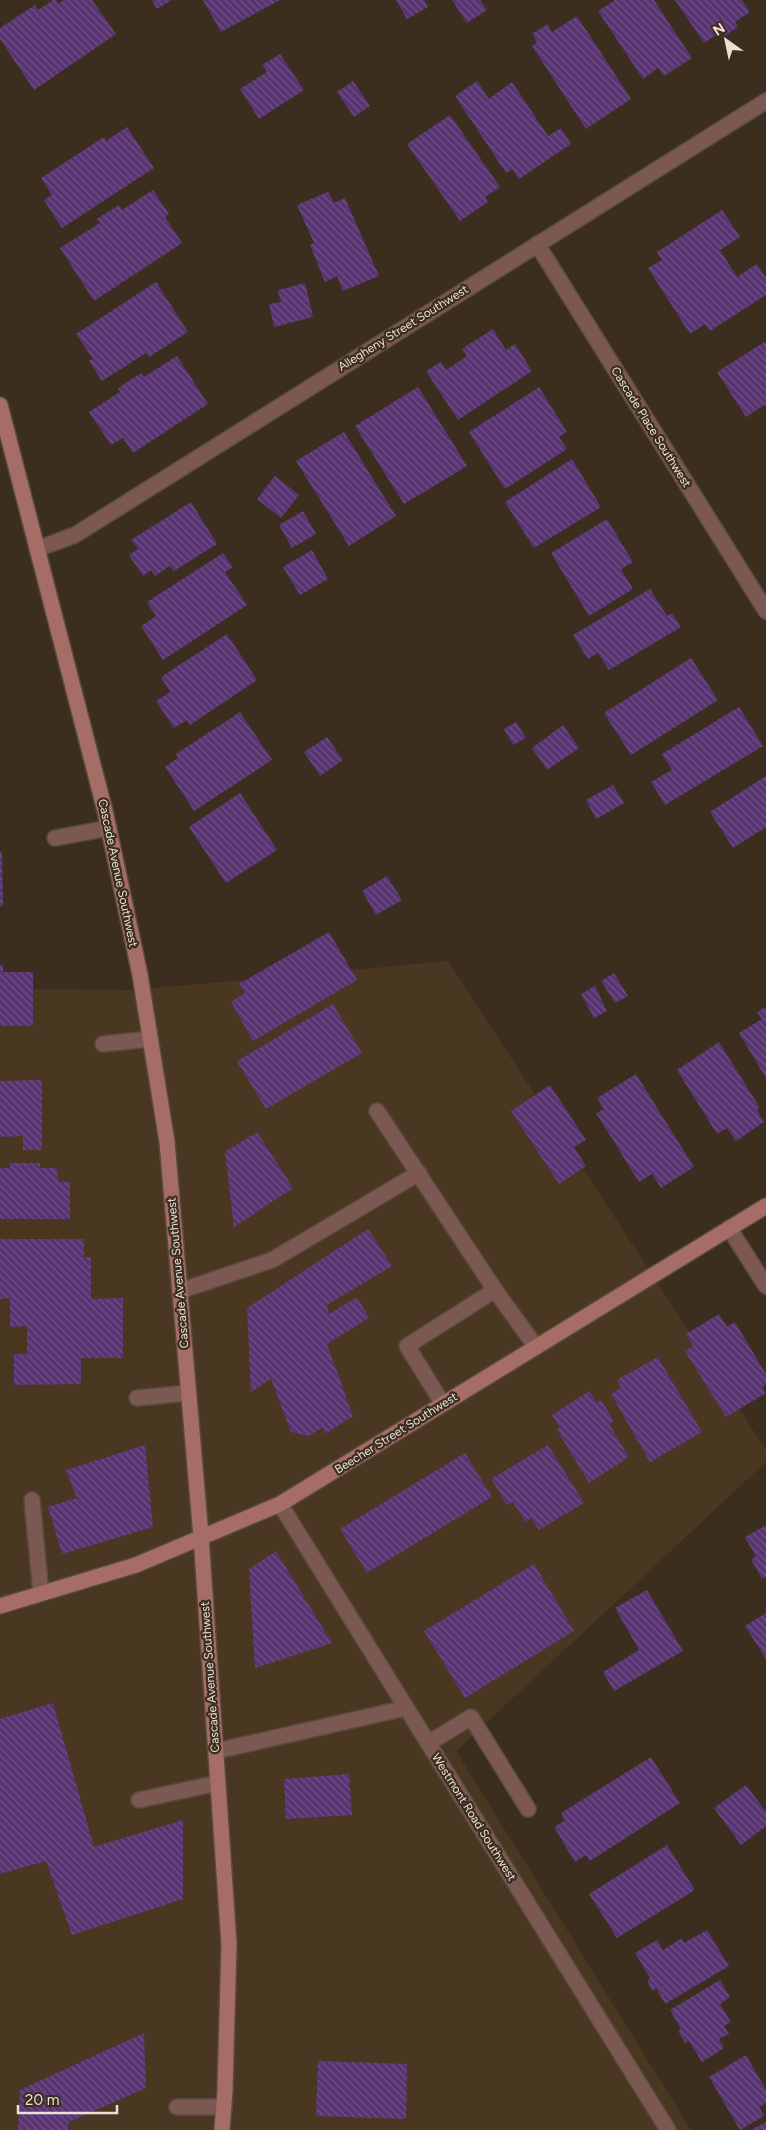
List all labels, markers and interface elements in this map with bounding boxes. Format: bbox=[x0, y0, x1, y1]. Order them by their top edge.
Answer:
north arrow bbox=[701, 15, 751, 65]
text: N bbox=[710, 19, 728, 40]
street label: Allegheny Street Southwest bbox=[335, 282, 471, 374]
street label: Cascade Place Southwest bbox=[608, 364, 694, 490]
street label: Cascade Avenue Southwest bbox=[95, 798, 141, 949]
street label: Cascade Avenue Southwest bbox=[164, 1197, 192, 1349]
street label: Beecher Street Southwest bbox=[332, 1389, 460, 1477]
street label: Cascade Avenue Southwest bbox=[198, 1601, 222, 1753]
street label: Westmont Road Southwest bbox=[429, 1751, 519, 1884]
scale bar bbox=[18, 2082, 116, 2114]
text: 20 m bbox=[25, 2091, 59, 2109]

